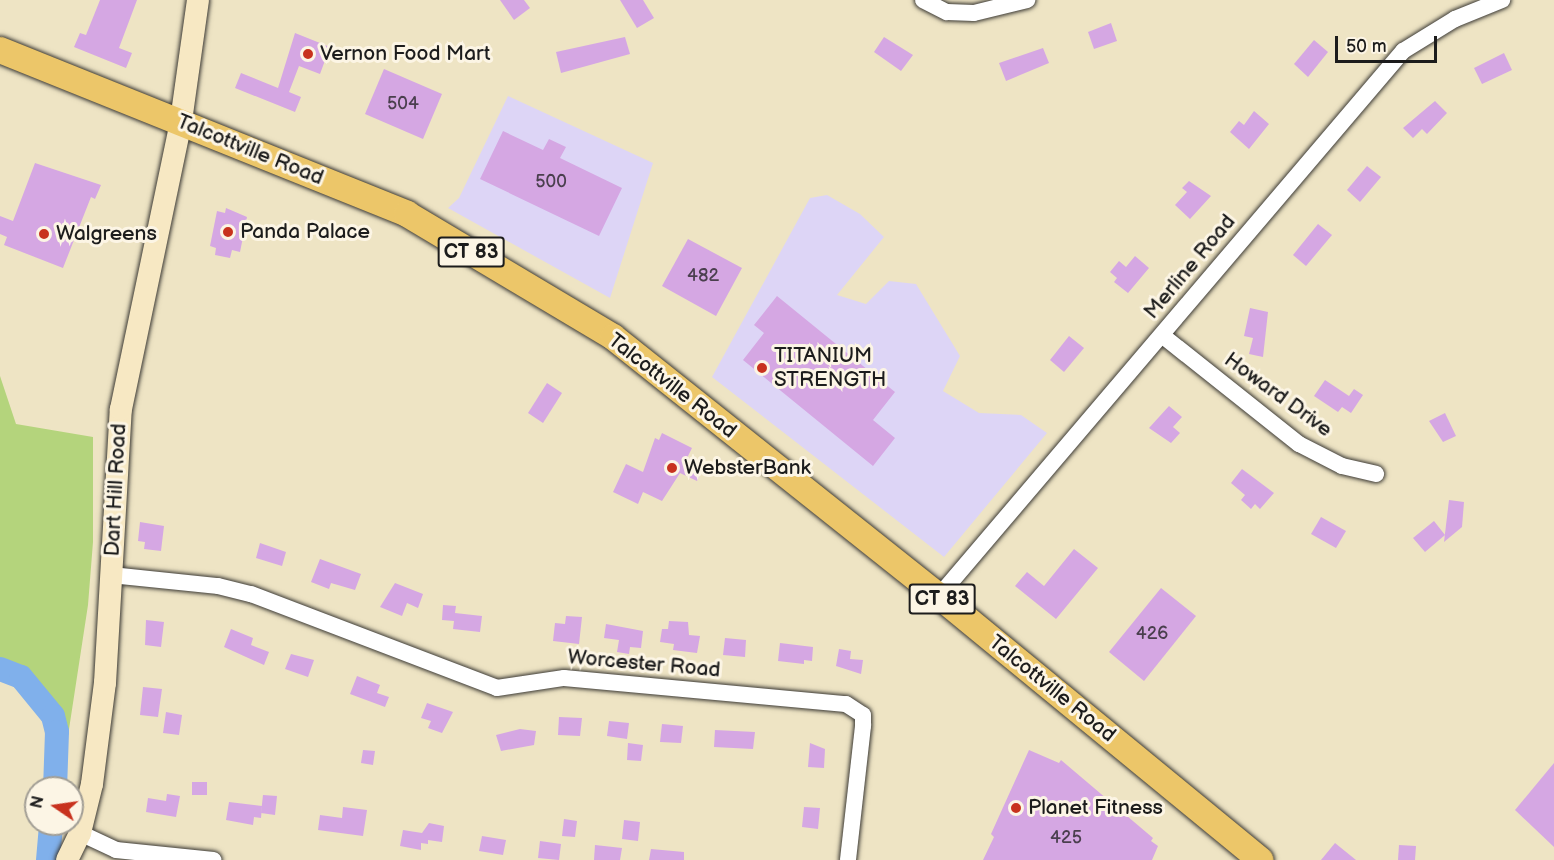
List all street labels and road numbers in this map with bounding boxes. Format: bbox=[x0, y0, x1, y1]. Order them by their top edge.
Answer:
street label: Talcottville Road bbox=[173, 109, 327, 191]
street label: Merline Road bbox=[1139, 210, 1241, 324]
road number: CT 83 bbox=[436, 235, 506, 269]
street label: Talcottville Road bbox=[603, 328, 741, 444]
street label: Howard Drive bbox=[1219, 347, 1337, 443]
street label: Dart Hill Road bbox=[100, 423, 132, 557]
road number: CT 83 bbox=[908, 582, 976, 616]
street label: Talcottville Road bbox=[984, 630, 1120, 748]
street label: Worcester Road bbox=[567, 645, 721, 683]

